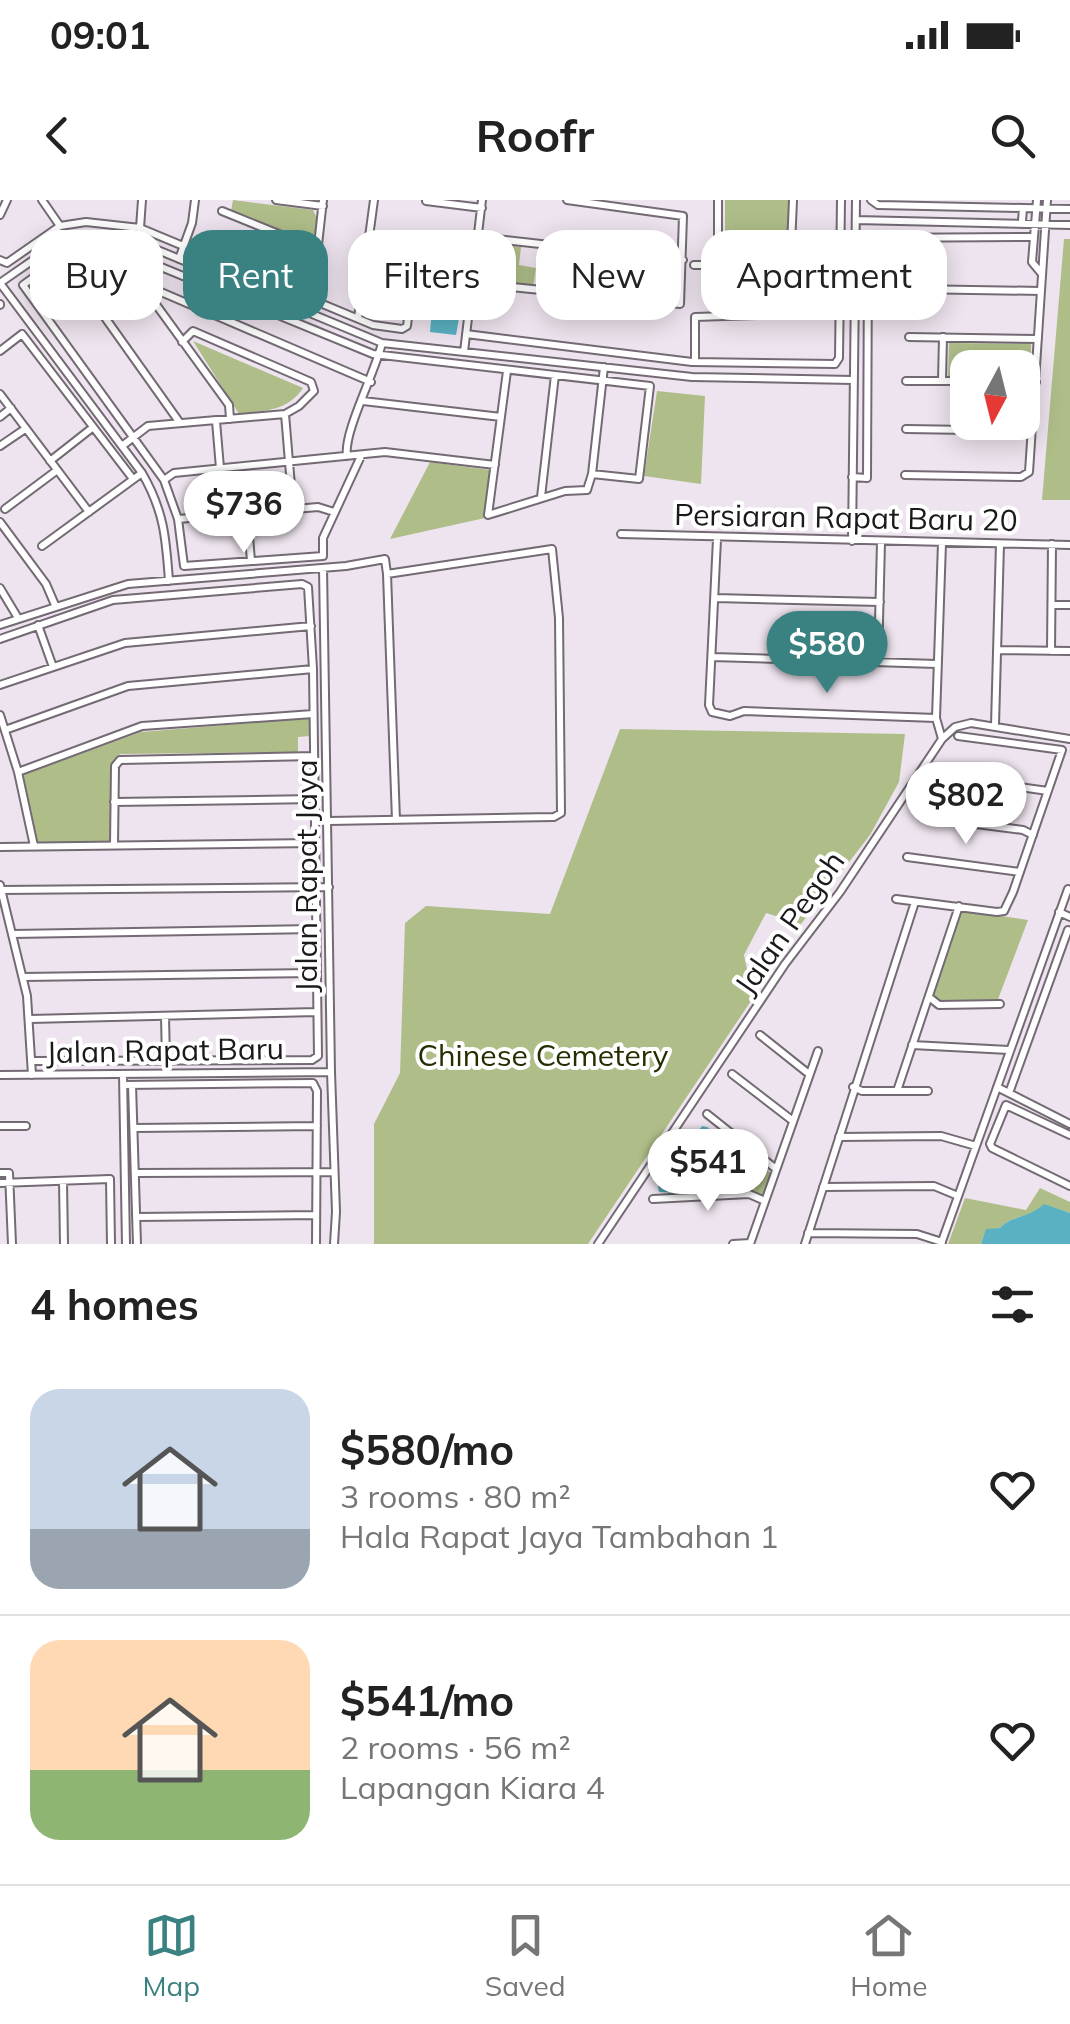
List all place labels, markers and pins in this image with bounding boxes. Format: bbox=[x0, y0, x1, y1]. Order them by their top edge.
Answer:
pin: $736 bbox=[185, 471, 303, 556]
pin: $580 bbox=[768, 611, 886, 696]
pin: $802 bbox=[907, 762, 1025, 847]
pin: $541 bbox=[649, 1129, 767, 1214]

